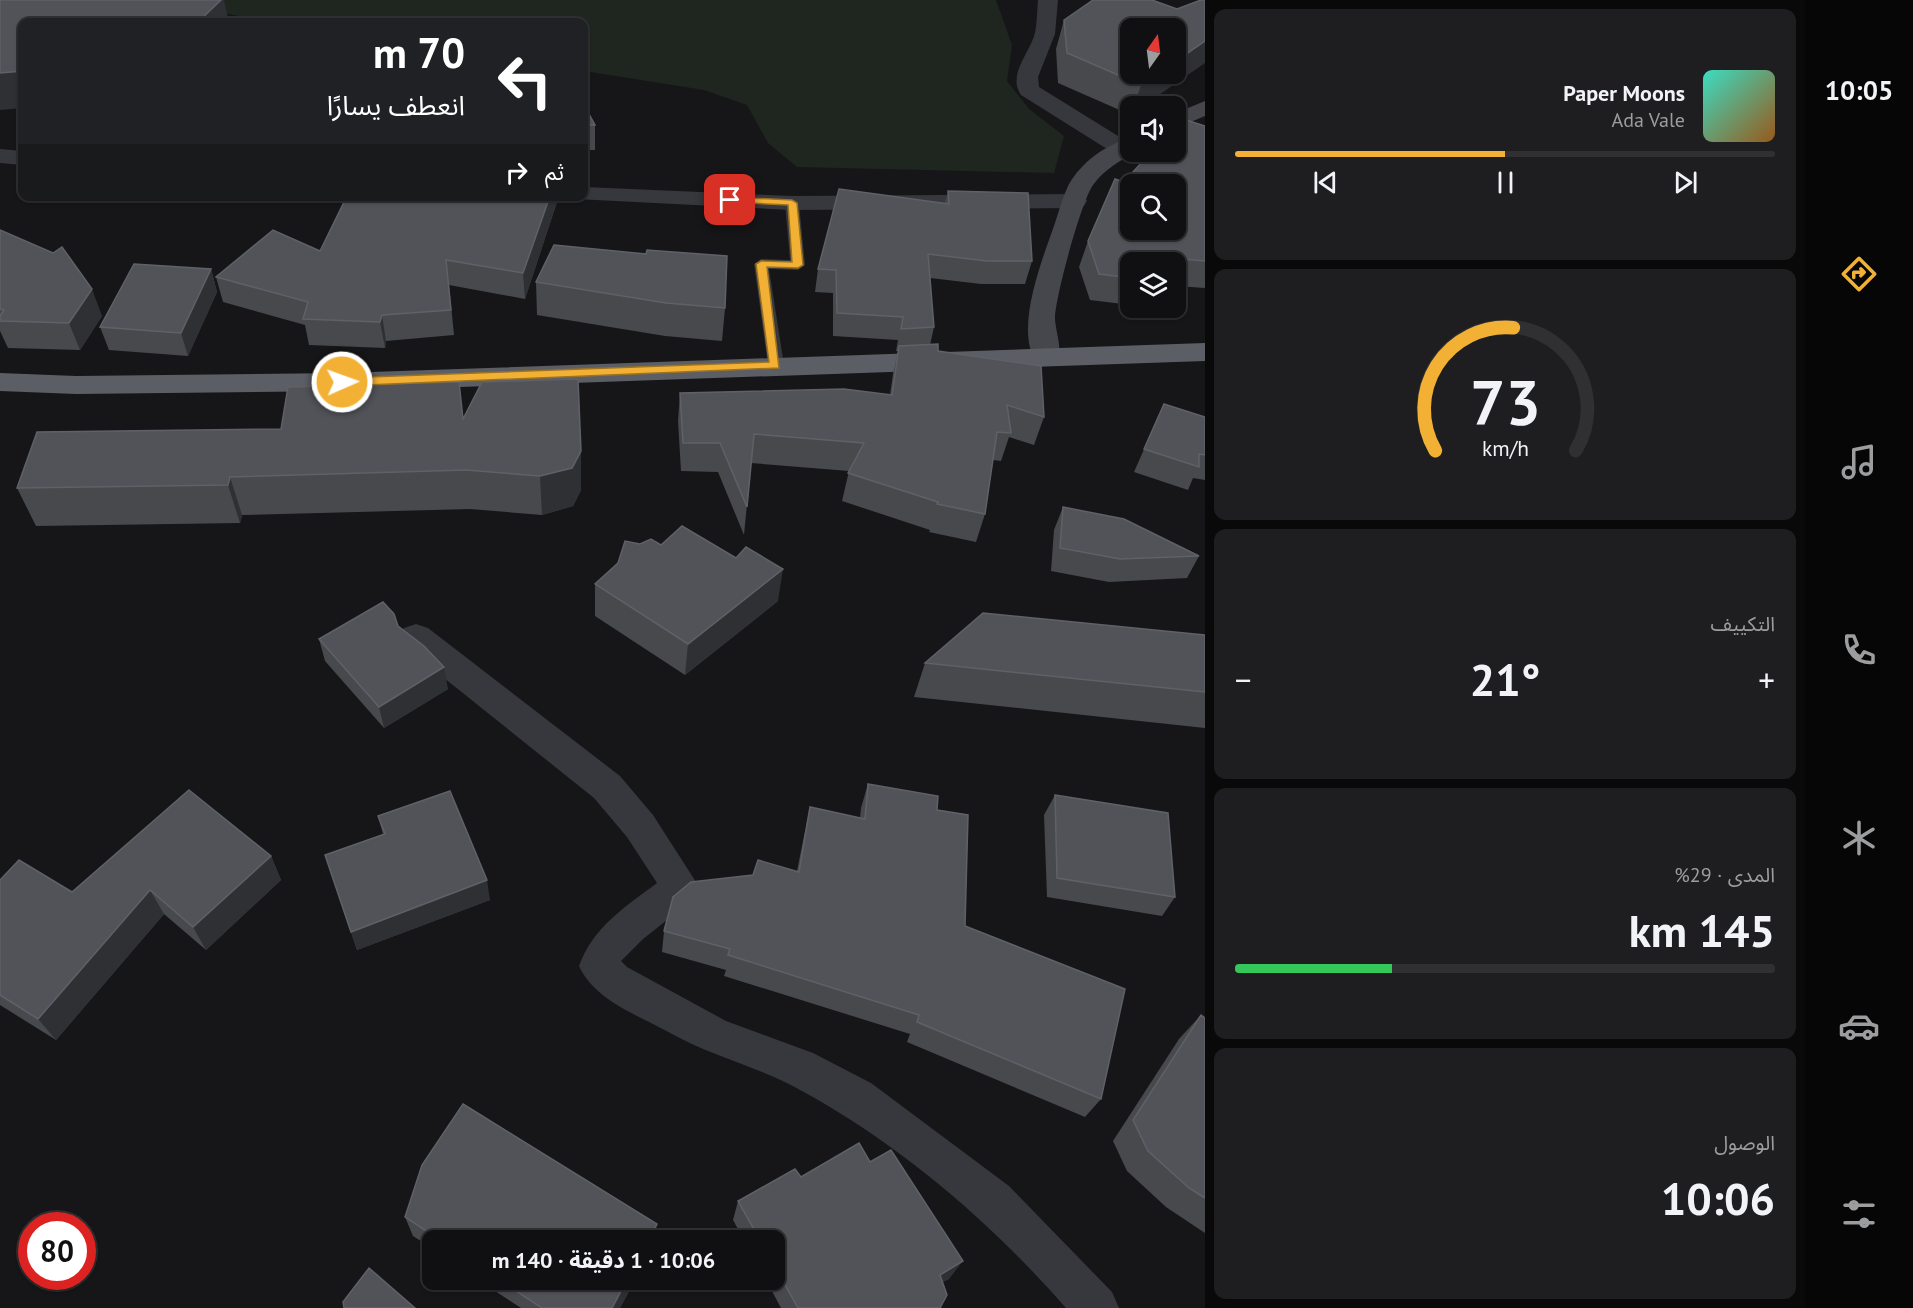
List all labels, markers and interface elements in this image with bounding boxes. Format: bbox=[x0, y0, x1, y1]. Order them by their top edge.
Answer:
north arrow bbox=[1120, 18, 1186, 84]
map controls bbox=[1120, 18, 1186, 318]
text: 70 m bbox=[373, 25, 465, 80]
icon: left bbox=[486, 42, 564, 120]
text: 10:05 bbox=[1825, 73, 1893, 107]
text: Paper Moons bbox=[1563, 79, 1685, 107]
text: انعطف يسارًا bbox=[327, 88, 465, 122]
button: sound bbox=[1120, 96, 1186, 162]
text: Ada Vale bbox=[1612, 107, 1685, 133]
icon: right bbox=[500, 156, 533, 189]
text: ثم bbox=[545, 158, 564, 186]
icon: previous bbox=[1309, 166, 1342, 199]
icon: pause bbox=[1489, 166, 1522, 199]
icon: next bbox=[1669, 166, 1702, 199]
pin bbox=[704, 174, 755, 225]
button: search bbox=[1120, 174, 1186, 240]
icon: arrive bbox=[713, 183, 746, 216]
button: layers bbox=[1120, 252, 1186, 318]
icon: directions bbox=[1838, 253, 1880, 295]
position arrow bbox=[310, 350, 374, 414]
text: 73 bbox=[1470, 361, 1540, 442]
text: km/h bbox=[1481, 435, 1528, 463]
icon: music bbox=[1838, 441, 1880, 483]
text: التكييف bbox=[1711, 611, 1775, 637]
icon: phone bbox=[1838, 629, 1880, 671]
text: 21° bbox=[1470, 650, 1540, 708]
text: − bbox=[1235, 658, 1252, 701]
text: + bbox=[1758, 658, 1775, 701]
icon: climate bbox=[1838, 817, 1880, 859]
text: المدى · 29% bbox=[1674, 862, 1775, 888]
text: 145 km bbox=[1629, 901, 1775, 959]
icon: car bbox=[1838, 1005, 1880, 1047]
text: الوصول bbox=[1714, 1130, 1775, 1156]
text: 10:06 bbox=[1661, 1169, 1775, 1227]
icon: filters bbox=[1838, 1193, 1880, 1235]
speed limit sign: 80 bbox=[18, 1212, 96, 1290]
text: 10:06 · 1 دقيقة · 140 m bbox=[492, 1246, 715, 1274]

